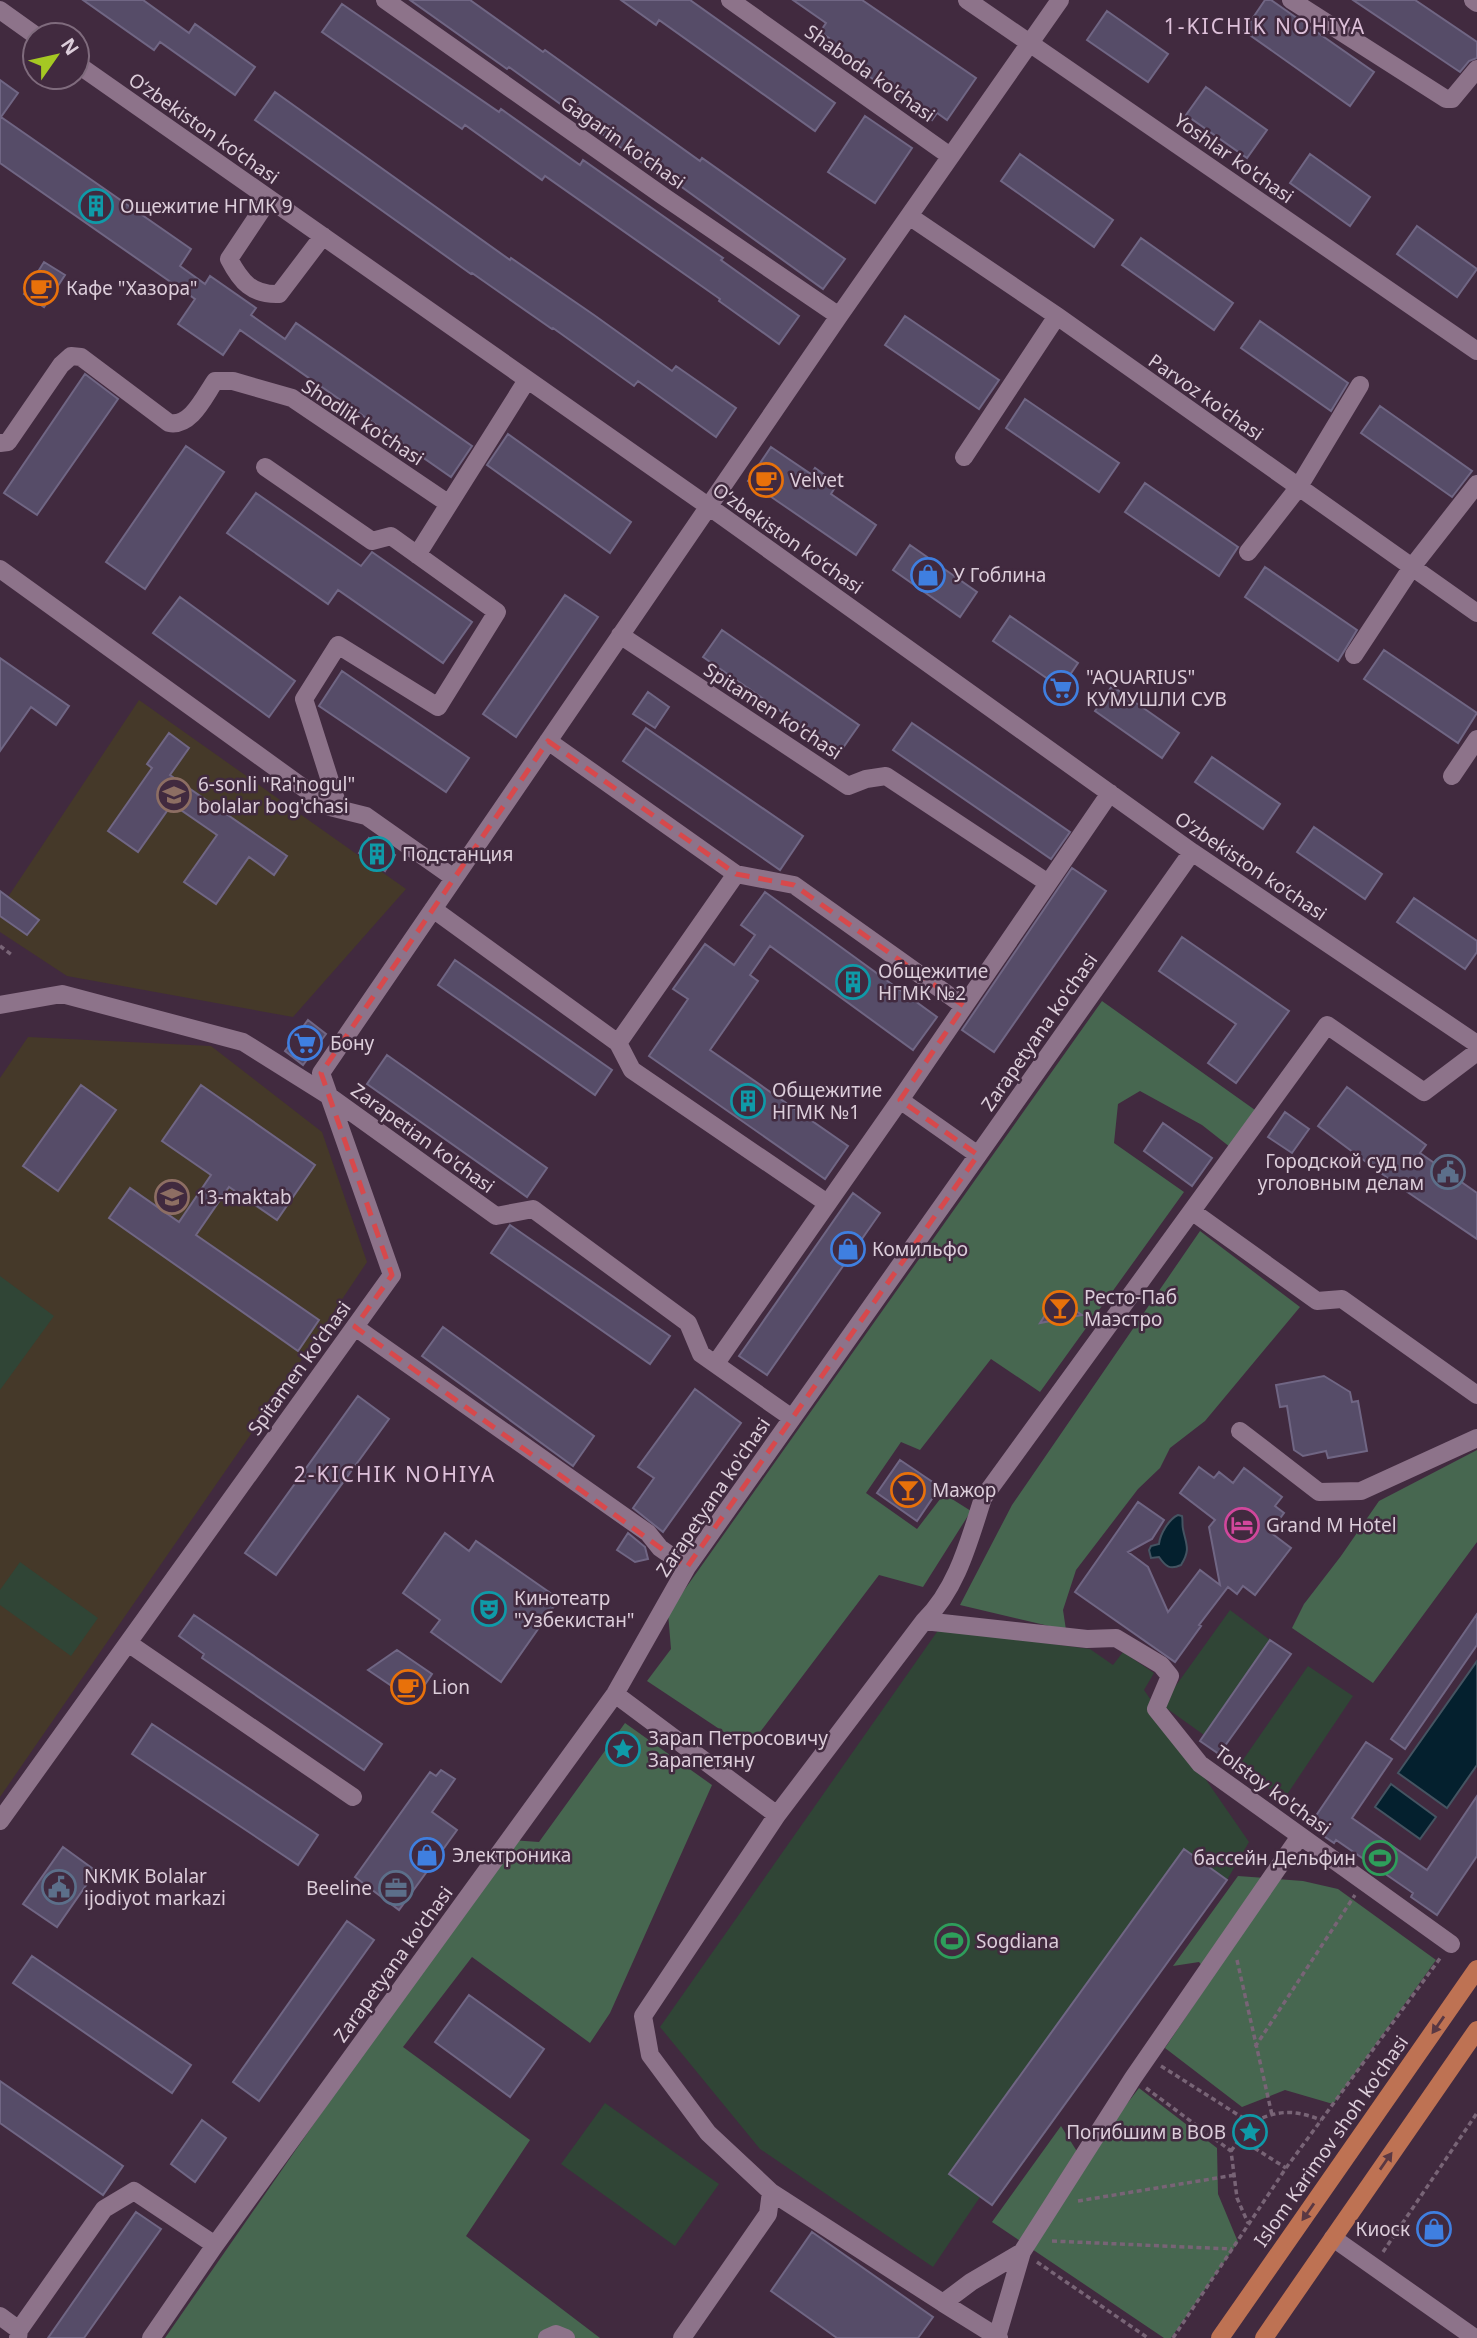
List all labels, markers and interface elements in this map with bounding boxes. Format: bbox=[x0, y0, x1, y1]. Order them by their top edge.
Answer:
district label: 1-KICHIK NOHIYA bbox=[1164, 12, 1366, 40]
street label: Shaboda ko'chasi bbox=[800, 18, 940, 128]
north arrow bbox=[21, 21, 91, 91]
text: N bbox=[55, 33, 85, 60]
street label: O‘zbekiston ko‘chasi bbox=[124, 66, 284, 190]
street label: Gagarin ko'chasi bbox=[556, 89, 690, 195]
street label: Yoshlar ko'chasi bbox=[1169, 107, 1299, 209]
building icon: Ощежитие НГМК 9 bbox=[77, 187, 115, 225]
place label: Ощежитие НГМК 9 bbox=[120, 193, 293, 219]
cafe icon: Кафе "Хазора" bbox=[22, 269, 60, 307]
place label: Кафе "Хазора" bbox=[66, 275, 198, 301]
street label: Parvoz ko'chasi bbox=[1143, 348, 1269, 446]
street label: Shodlik ko'chasi bbox=[297, 373, 429, 471]
cafe icon: Velvet bbox=[747, 461, 785, 499]
place label: Velvet bbox=[790, 467, 844, 493]
street label: O‘zbekiston ko‘chasi bbox=[708, 476, 868, 600]
shop icon: У Гоблина bbox=[909, 556, 947, 594]
place label: У Гоблина bbox=[953, 562, 1046, 588]
street label: Spitamen ko'chasi bbox=[699, 657, 847, 765]
place label: "AQUARIUS" КУМУШЛИ СУВ bbox=[1086, 664, 1227, 712]
supermarket icon: "AQUARIUS" КУМУШЛИ СУВ bbox=[1042, 669, 1080, 707]
place label: 6-sonli "Ra'nogul" bolalar bog'chasi bbox=[198, 771, 355, 819]
school or university icon: 6-sonli "Ra'nogul" bolalar bog'chasi bbox=[155, 776, 193, 814]
street label: O‘zbekiston ko‘chasi bbox=[1170, 805, 1332, 927]
building icon: Подстанция bbox=[358, 835, 396, 873]
place label: Подстанция bbox=[402, 841, 513, 867]
street label: Zarapetyana ko'chasi bbox=[975, 948, 1103, 1116]
place label: Общежитие НГМК №2 bbox=[878, 958, 988, 1006]
building icon: Общежитие НГМК №2 bbox=[834, 963, 872, 1001]
supermarket icon: Бону bbox=[286, 1024, 324, 1062]
place label: Бону bbox=[330, 1030, 375, 1056]
street label: Zarapetian ko'chasi bbox=[346, 1077, 500, 1199]
place label: Общежитие НГМК №1 bbox=[772, 1077, 882, 1125]
building icon: Общежитие НГМК №1 bbox=[729, 1082, 767, 1120]
place label: Городской суд по уголовным делам bbox=[1258, 1148, 1424, 1196]
public building icon: Городской суд по уголовным делам bbox=[1429, 1153, 1467, 1191]
school or university icon: 13-maktab bbox=[153, 1178, 191, 1216]
place label: 13-maktab bbox=[196, 1184, 292, 1210]
shop icon: Комильфо bbox=[829, 1230, 867, 1268]
place label: Комильфо bbox=[872, 1236, 968, 1262]
place label: Ресто-Паб Маэстро bbox=[1084, 1284, 1177, 1332]
bar icon: Ресто-Паб Маэстро bbox=[1041, 1289, 1079, 1327]
street label: Spitamen ko'chasi bbox=[242, 1296, 356, 1440]
street label: Zarapetyana ko'chasi bbox=[650, 1412, 776, 1582]
district label: 2-KICHIK NOHIYA bbox=[294, 1460, 496, 1488]
bar icon: Мажор bbox=[889, 1471, 927, 1509]
place label: Мажор bbox=[932, 1477, 996, 1503]
hotel icon: Grand M Hotel bbox=[1223, 1506, 1261, 1544]
place label: Grand M Hotel bbox=[1266, 1512, 1397, 1538]
place label: Кинотеатр "Узбекистан" bbox=[514, 1585, 635, 1633]
theatre icon: Кинотеатр "Узбекистан" bbox=[470, 1590, 508, 1628]
cafe icon: Lion bbox=[389, 1668, 427, 1706]
place label: Lion bbox=[432, 1674, 470, 1700]
place label: Зарап Петросовичу Зарапетяну bbox=[648, 1725, 828, 1773]
place icon: Зарап Петросовичу Зарапетяну bbox=[604, 1730, 642, 1768]
street label: Tolstoy ko'chasi bbox=[1210, 1739, 1336, 1841]
shop icon: Электроника bbox=[408, 1836, 446, 1874]
sports icon: бассейн Дельфин bbox=[1361, 1839, 1399, 1877]
place label: Электроника bbox=[452, 1842, 571, 1868]
place label: бассейн Дельфин bbox=[1194, 1845, 1356, 1871]
place label: NKMK Bolalar ijodiyot markazi bbox=[84, 1863, 226, 1911]
public building icon: NKMK Bolalar ijodiyot markazi bbox=[40, 1868, 78, 1906]
office icon: Beeline bbox=[377, 1869, 415, 1907]
place label: Beeline bbox=[306, 1875, 372, 1901]
street label: Zarapetyana ko'chasi bbox=[328, 1881, 458, 2047]
sports icon: Sogdiana bbox=[933, 1922, 971, 1960]
place label: Sogdiana bbox=[976, 1928, 1059, 1954]
one-way arrow bbox=[1431, 2016, 1445, 2034]
street label: Islom Karimov shoh ko'chasi bbox=[1248, 2030, 1414, 2252]
place icon: Погибшим в ВОВ bbox=[1231, 2113, 1269, 2151]
place label: Погибшим в ВОВ bbox=[1066, 2119, 1226, 2145]
one-way arrow bbox=[1379, 2152, 1393, 2170]
one-way arrow bbox=[1301, 2203, 1315, 2221]
shop icon: Киоск bbox=[1415, 2210, 1453, 2248]
place label: Киоск bbox=[1356, 2216, 1410, 2242]

